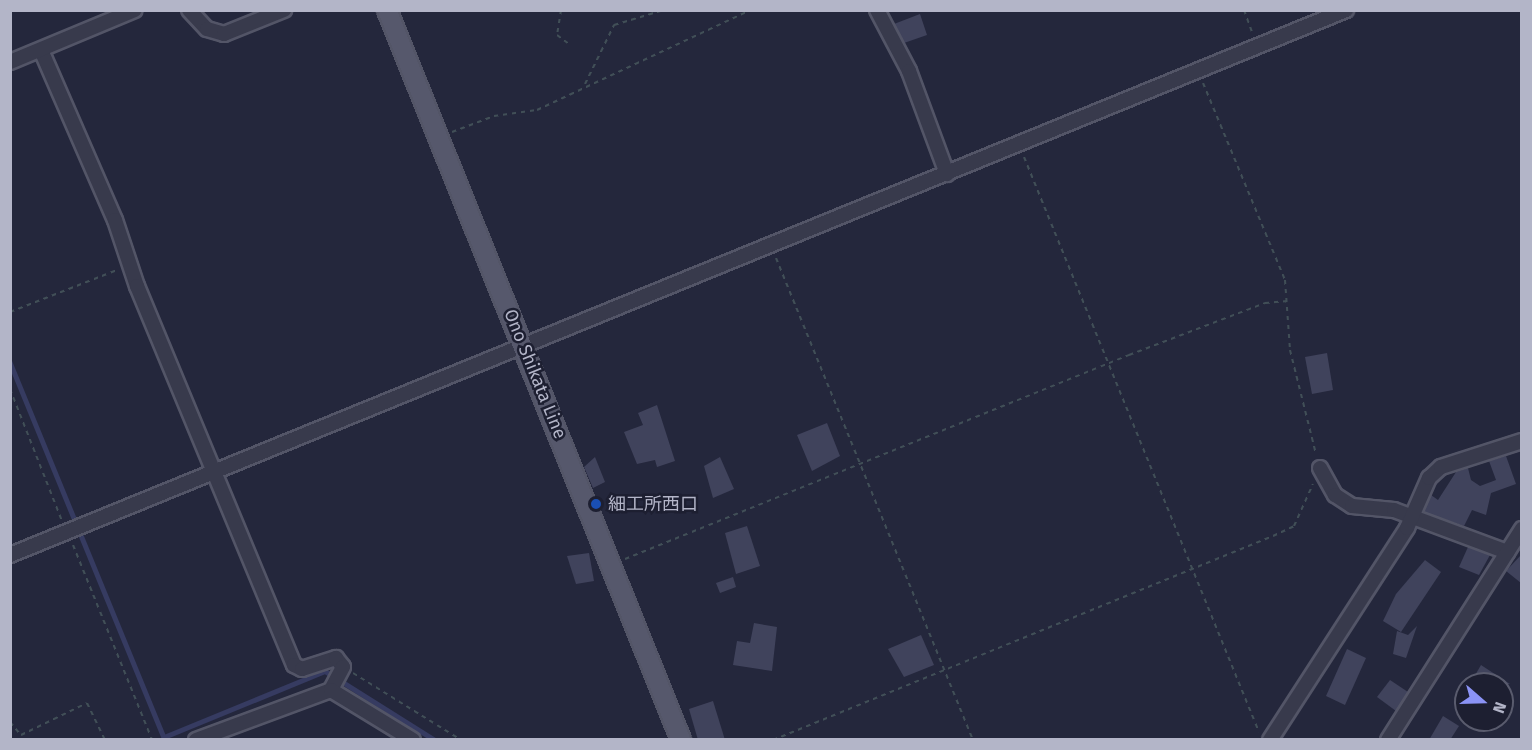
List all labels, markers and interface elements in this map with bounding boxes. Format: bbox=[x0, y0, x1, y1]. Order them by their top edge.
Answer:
street label: Ono Shikata Line bbox=[499, 306, 571, 442]
place label: 細工所西口 bbox=[608, 493, 698, 515]
marker: 細工所西口 bbox=[589, 497, 603, 511]
north arrow bbox=[1454, 672, 1514, 732]
text: N bbox=[1489, 699, 1510, 716]

